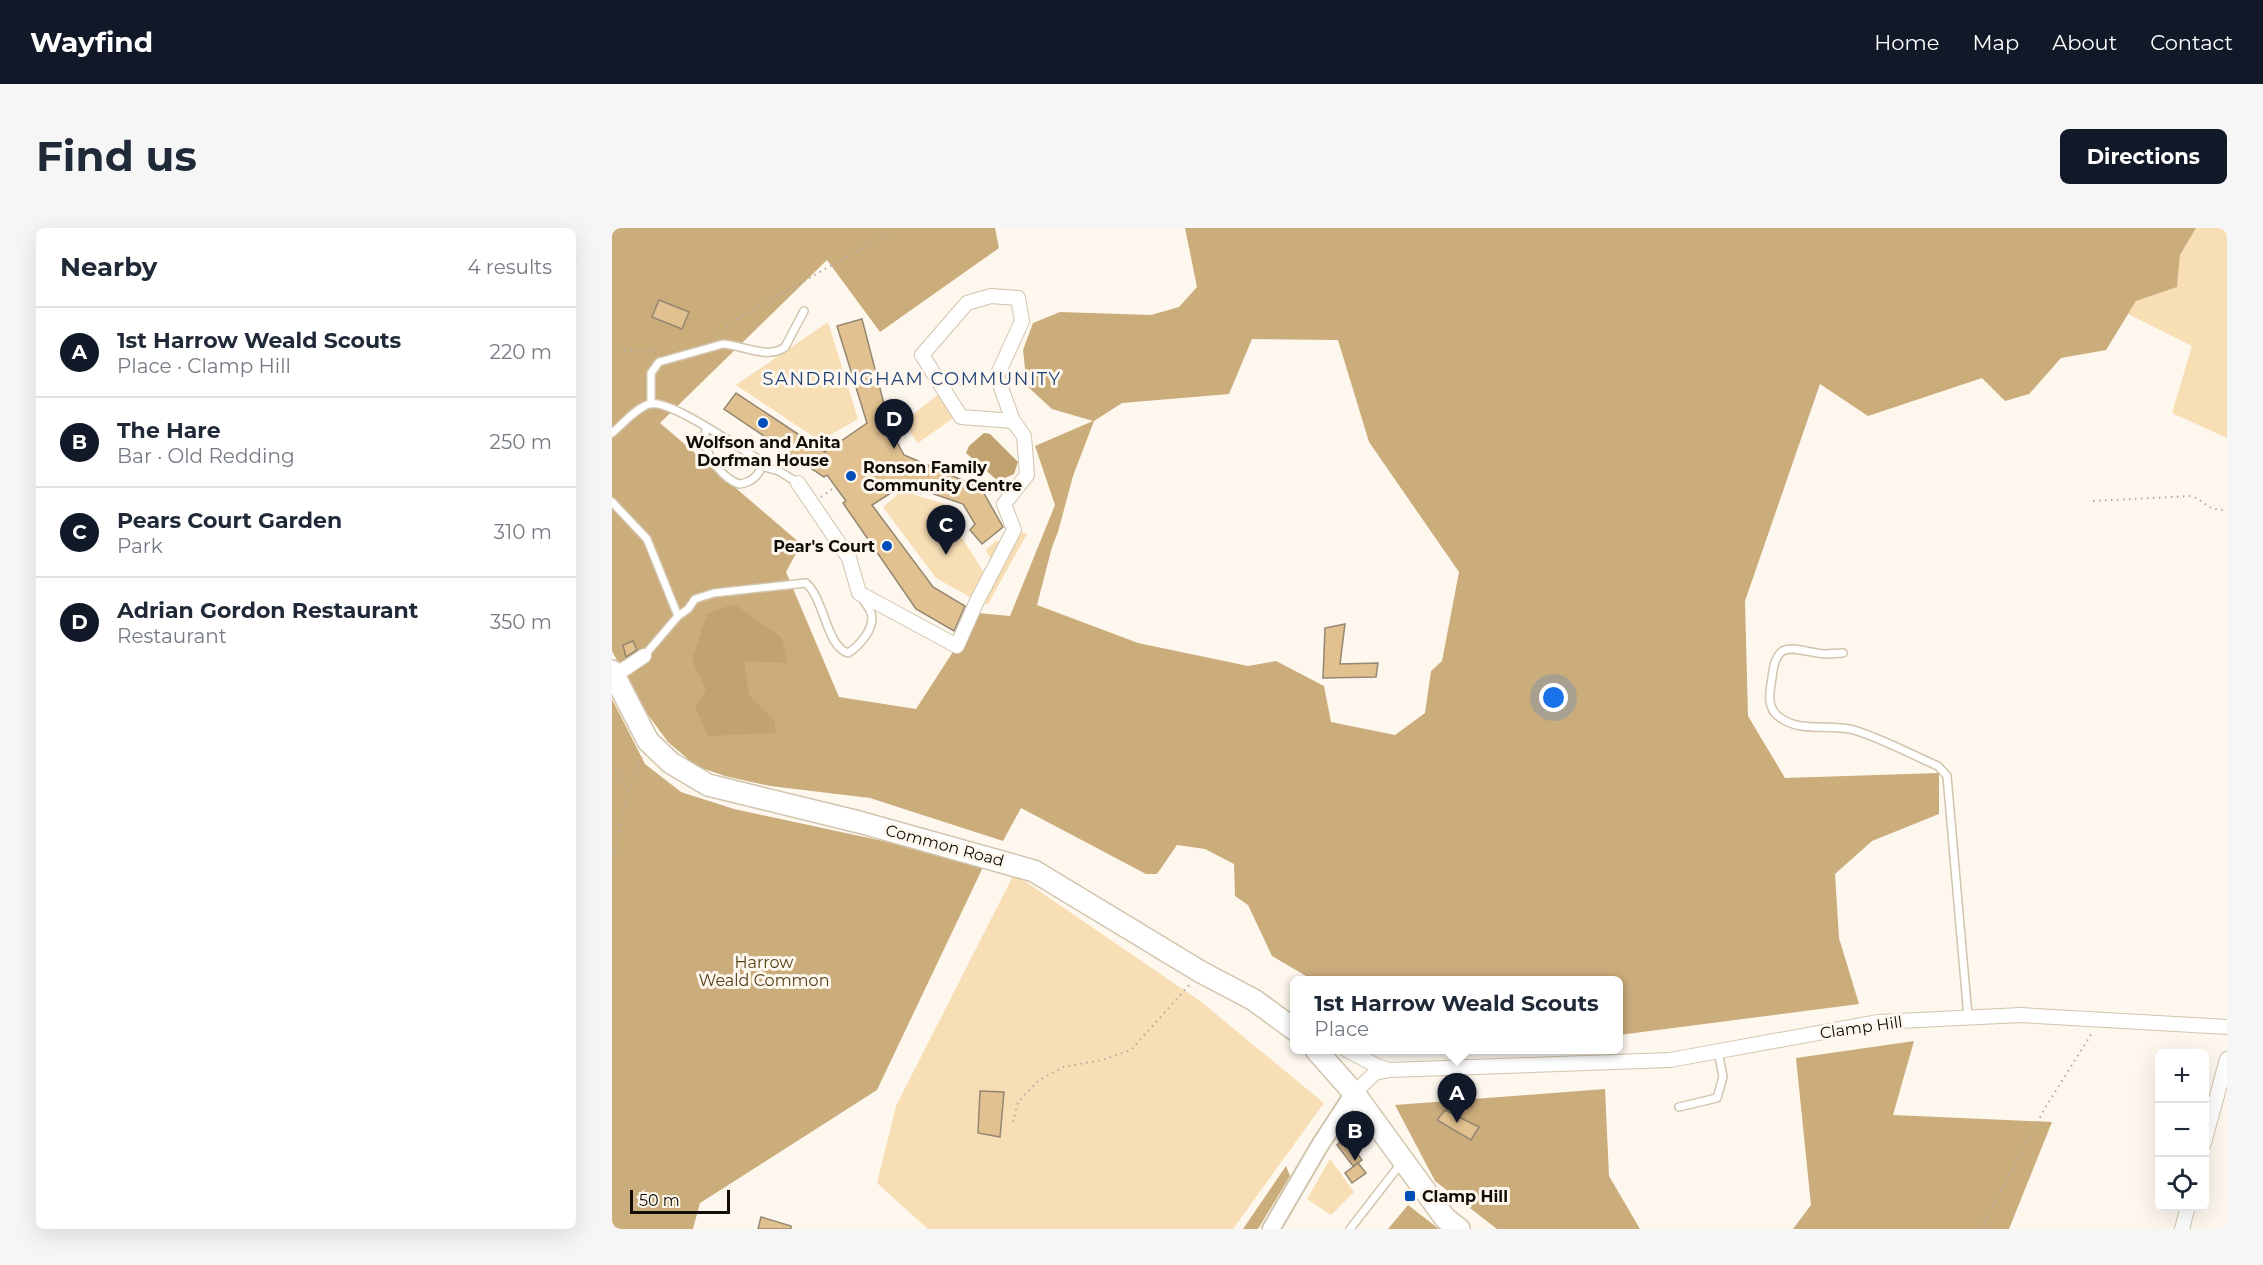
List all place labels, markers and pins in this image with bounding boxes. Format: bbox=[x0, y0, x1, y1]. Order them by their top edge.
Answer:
pin: D bbox=[874, 400, 914, 449]
marker: Wolfson and Anita Dorfman House bbox=[756, 416, 770, 430]
place label: Wolfson and Anita Dorfman House bbox=[685, 433, 841, 470]
place label: Ronson Family Community Centre bbox=[863, 458, 1022, 495]
marker: Ronson Family Community Centre bbox=[844, 469, 858, 483]
pin: C bbox=[926, 506, 966, 555]
place label: Pear's Court bbox=[773, 537, 875, 556]
marker: Pear's Court bbox=[880, 539, 894, 553]
pin: A bbox=[1438, 1074, 1476, 1123]
pin: B bbox=[1336, 1112, 1374, 1161]
place label: Clamp Hill bbox=[1422, 1187, 1508, 1206]
marker: Clamp Hill bbox=[1403, 1189, 1417, 1203]

